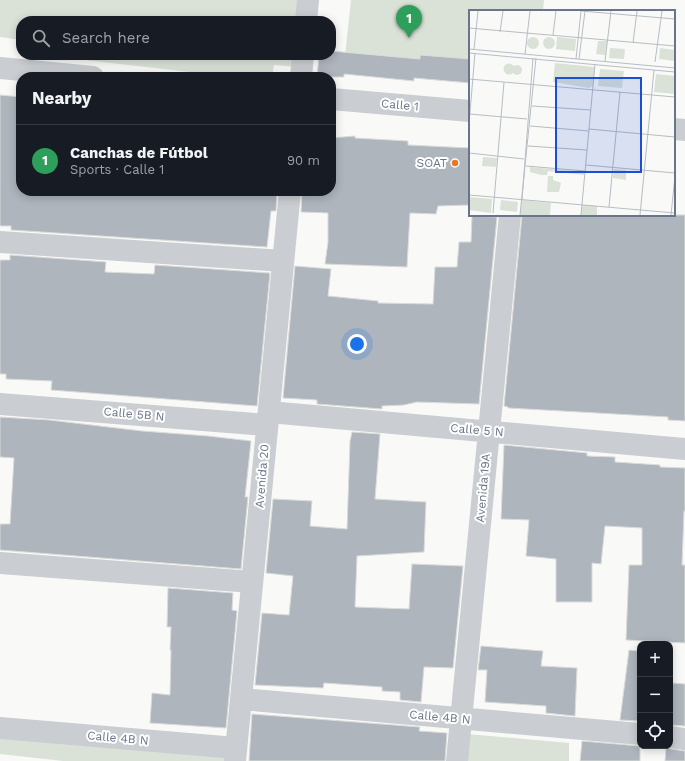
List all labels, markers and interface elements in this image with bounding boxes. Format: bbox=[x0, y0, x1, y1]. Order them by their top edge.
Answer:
pin: 1 bbox=[396, 5, 422, 38]
inset map bbox=[469, 10, 675, 216]
search box bbox=[16, 16, 336, 60]
icon: search bbox=[30, 27, 52, 49]
text: Search here bbox=[62, 29, 150, 47]
text: Nearby bbox=[32, 88, 91, 108]
street label: Calle 1 bbox=[381, 96, 419, 114]
text: Canchas de Fútbol bbox=[70, 144, 208, 162]
text: 1 bbox=[42, 153, 48, 168]
text: 90 m bbox=[287, 153, 320, 168]
place label: SOAT bbox=[417, 156, 447, 170]
marker: SOAT bbox=[450, 158, 460, 168]
text: Sports · Calle 1 bbox=[70, 162, 164, 177]
your location bbox=[347, 334, 367, 354]
street label: Calle 5B N bbox=[103, 404, 165, 424]
street label: Calle 5 N bbox=[450, 421, 504, 439]
street label: Avenida 20 bbox=[252, 444, 272, 508]
street label: Avenida 19A bbox=[473, 453, 493, 523]
map controls bbox=[637, 641, 673, 749]
button: + bbox=[637, 641, 673, 677]
button: − bbox=[637, 677, 673, 713]
street label: Calle 4B N bbox=[409, 707, 471, 727]
button: locate bbox=[637, 713, 673, 749]
street label: Calle 4B N bbox=[87, 728, 149, 748]

